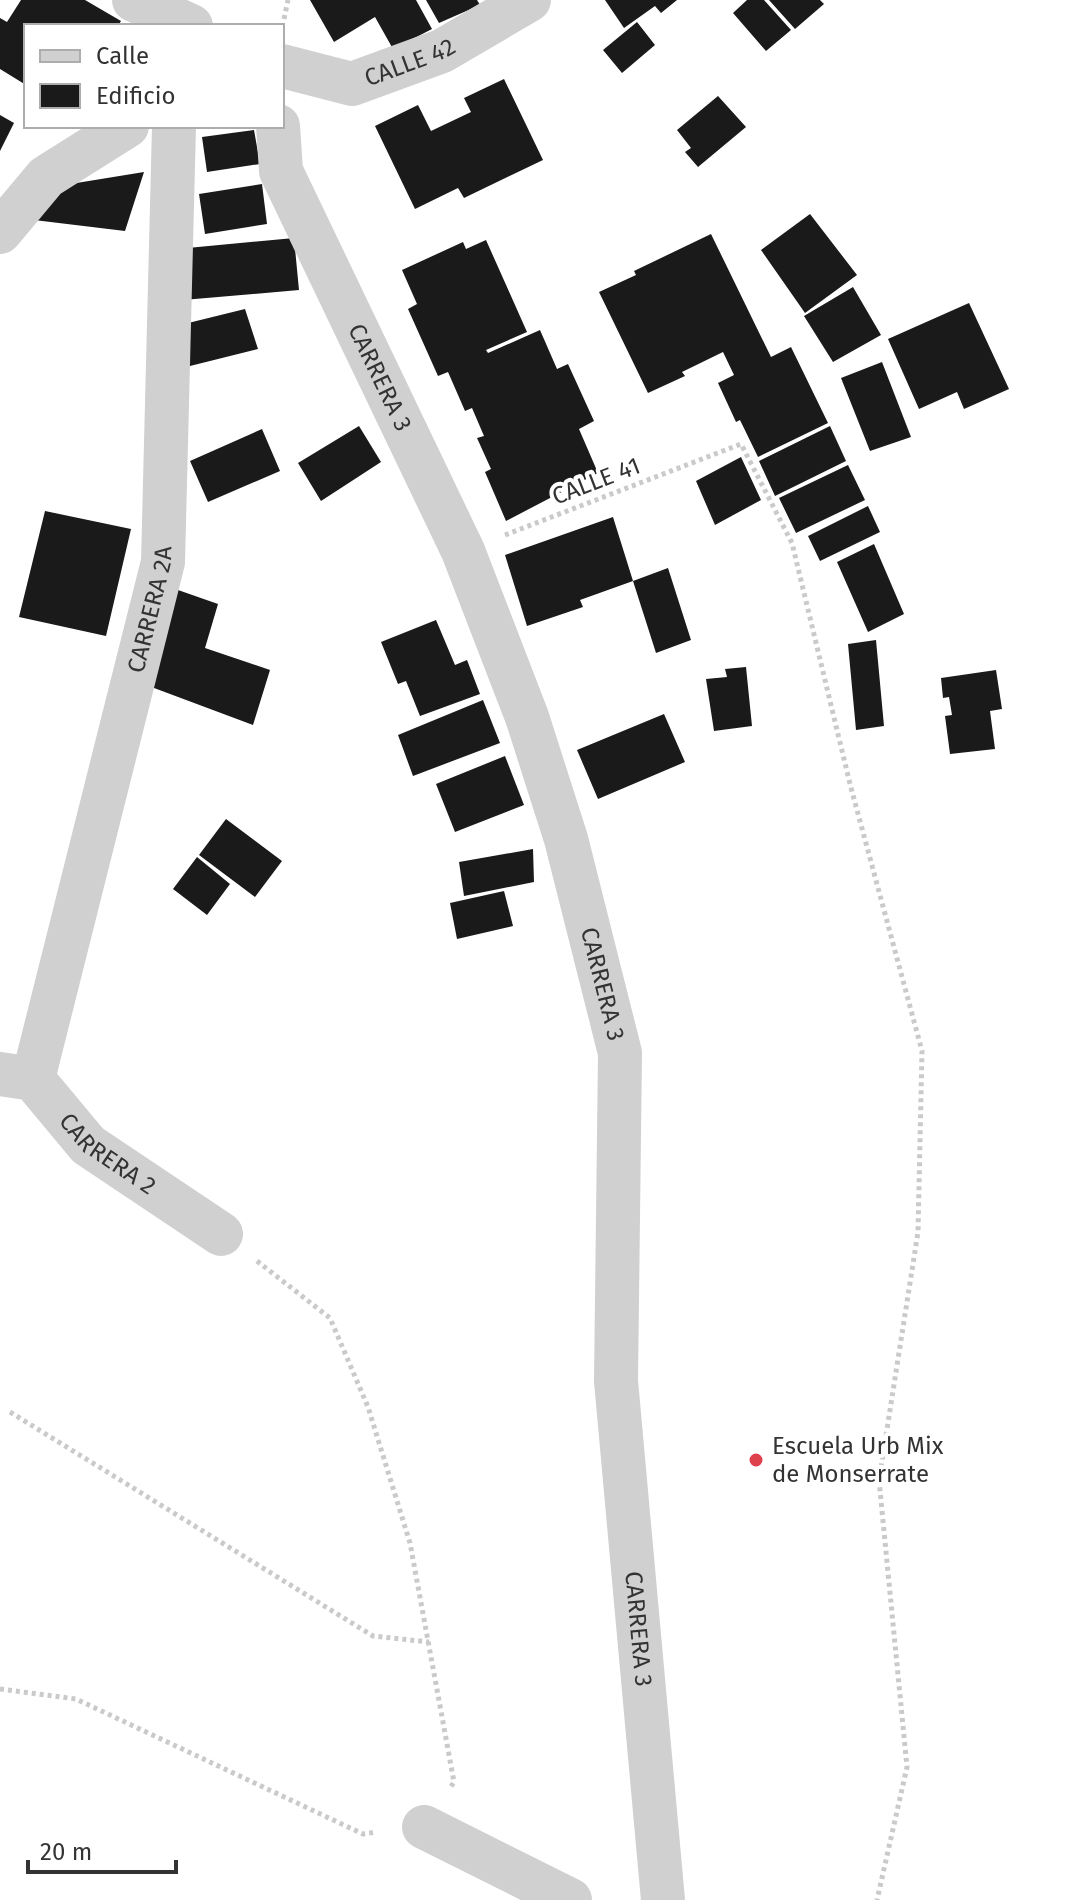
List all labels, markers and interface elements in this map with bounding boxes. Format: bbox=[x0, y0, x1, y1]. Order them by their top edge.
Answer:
legend bbox=[24, 24, 284, 128]
street label: CALLE 42 bbox=[361, 32, 460, 92]
text: Calle bbox=[96, 42, 149, 70]
text: Edificio bbox=[96, 82, 176, 110]
street label: CARRERA 3 bbox=[342, 319, 418, 436]
street label: CALLE 41 bbox=[548, 451, 644, 511]
street label: CARRERA 2A bbox=[122, 546, 177, 676]
street label: CARRERA 3 bbox=[575, 924, 630, 1044]
street label: CARRERA 2 bbox=[53, 1108, 161, 1200]
place label: Escuela Urb Mix de Monserrate bbox=[772, 1432, 944, 1488]
marker: Escuela Urb Mix de Monserrate bbox=[747, 1451, 765, 1469]
street label: CARRERA 3 bbox=[619, 1570, 658, 1688]
scale bar bbox=[28, 1824, 176, 1874]
text: 20 m bbox=[40, 1838, 92, 1866]

